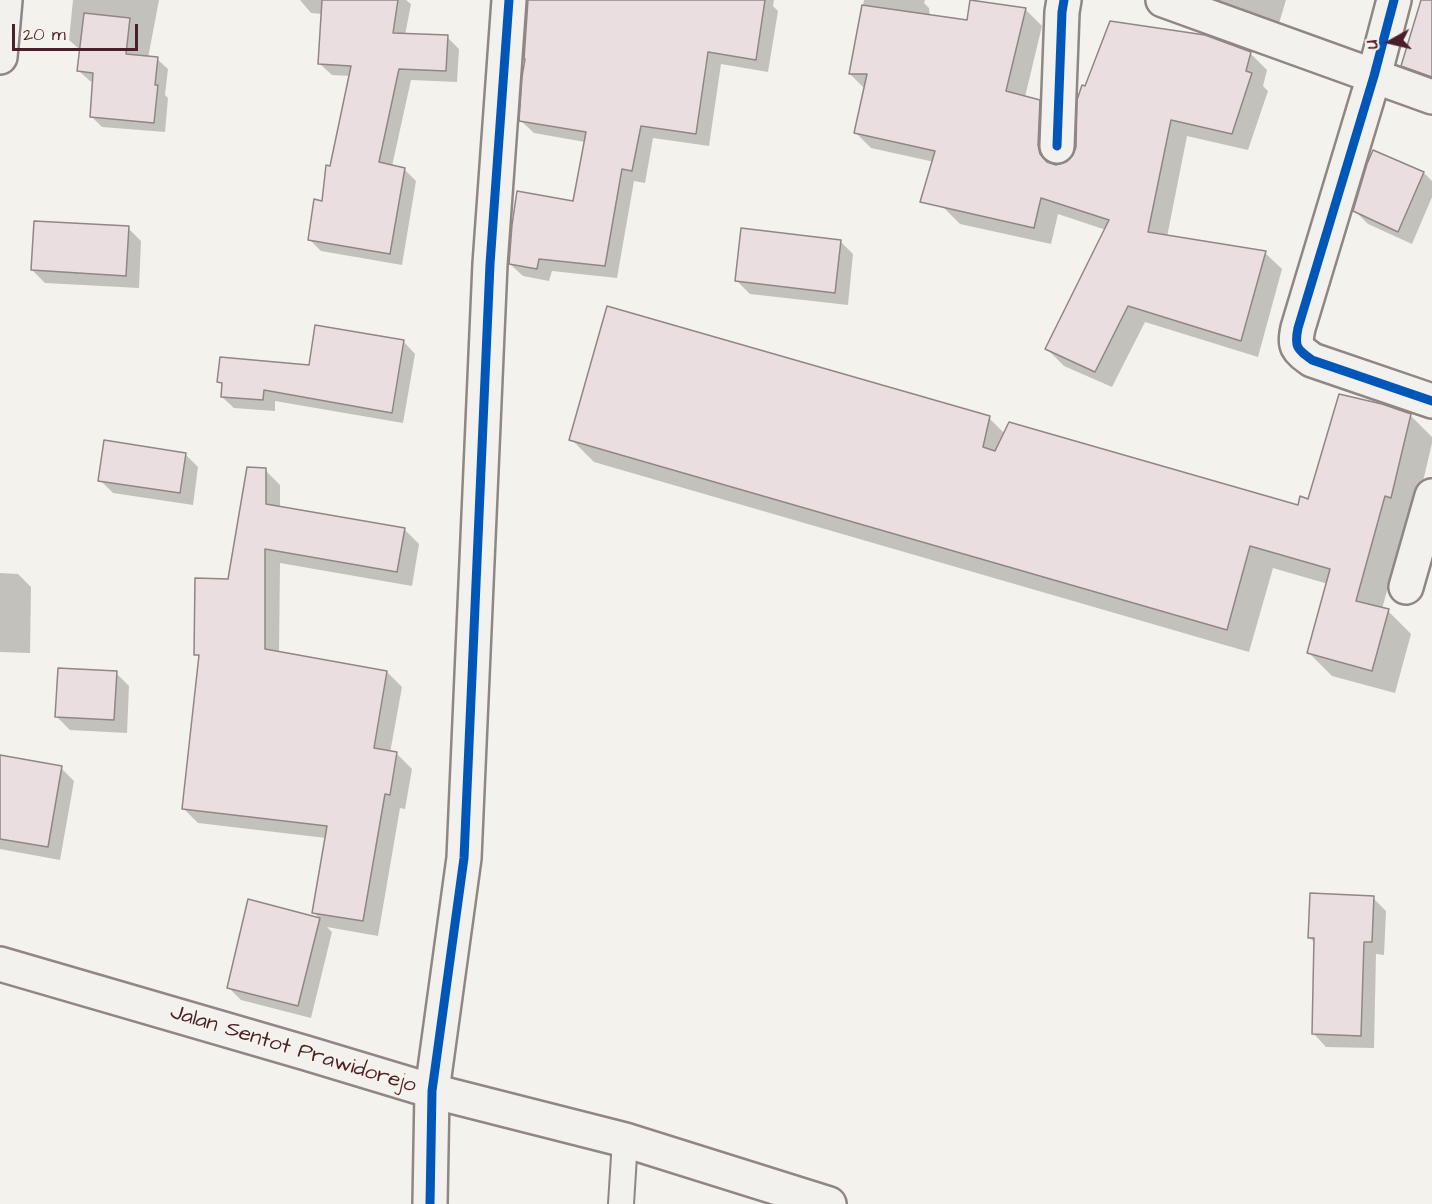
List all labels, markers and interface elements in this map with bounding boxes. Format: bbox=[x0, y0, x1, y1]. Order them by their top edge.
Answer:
scale bar bbox=[15, 12, 141, 50]
north arrow bbox=[1360, 12, 1420, 72]
text: 20 m bbox=[23, 22, 66, 47]
text: U bbox=[1361, 39, 1384, 50]
street label: Jalan Sentot Prawidorejo bbox=[167, 1000, 419, 1100]

